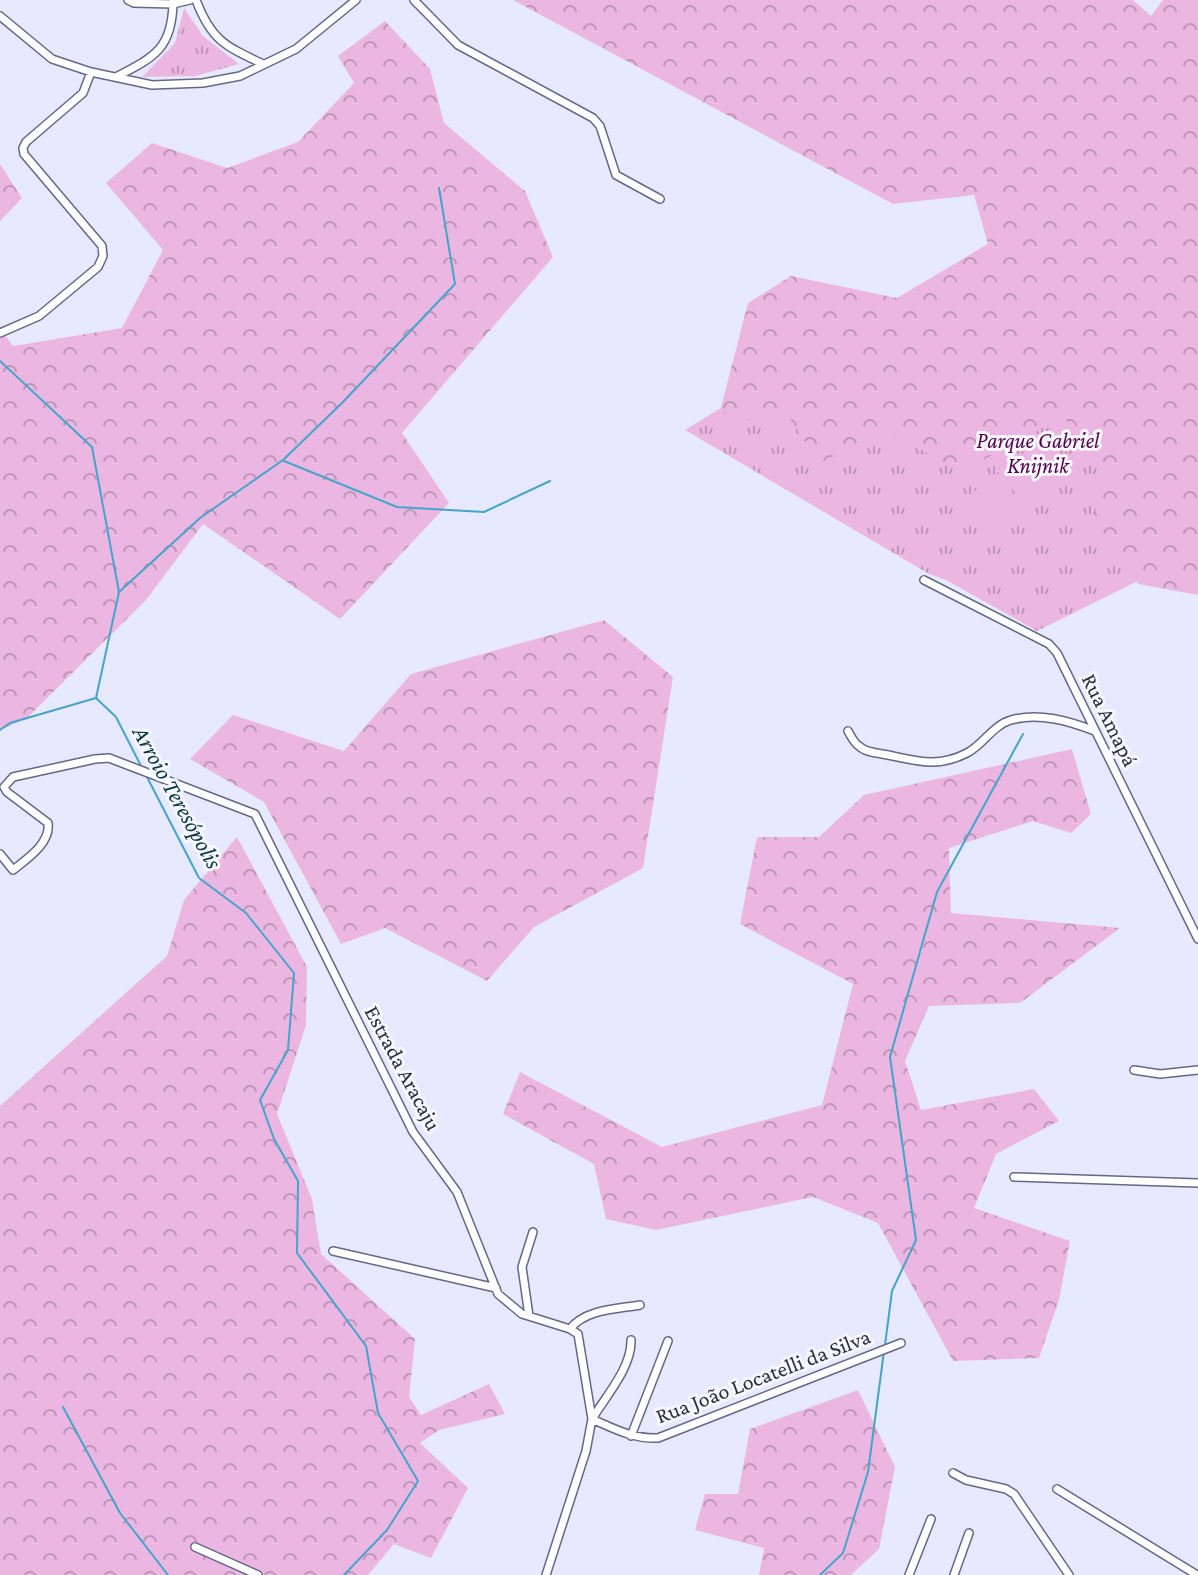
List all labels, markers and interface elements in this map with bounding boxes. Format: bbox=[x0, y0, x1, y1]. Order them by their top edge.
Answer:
park label: Parque Gabriel Knijnik bbox=[977, 428, 1100, 479]
street label: Rua Amapá bbox=[1077, 670, 1143, 770]
water label: Arroio Teresópolis bbox=[127, 720, 229, 873]
street label: Estrada Aracaju bbox=[360, 1001, 447, 1135]
street label: Rua João Locatelli da Silva bbox=[652, 1323, 874, 1429]

